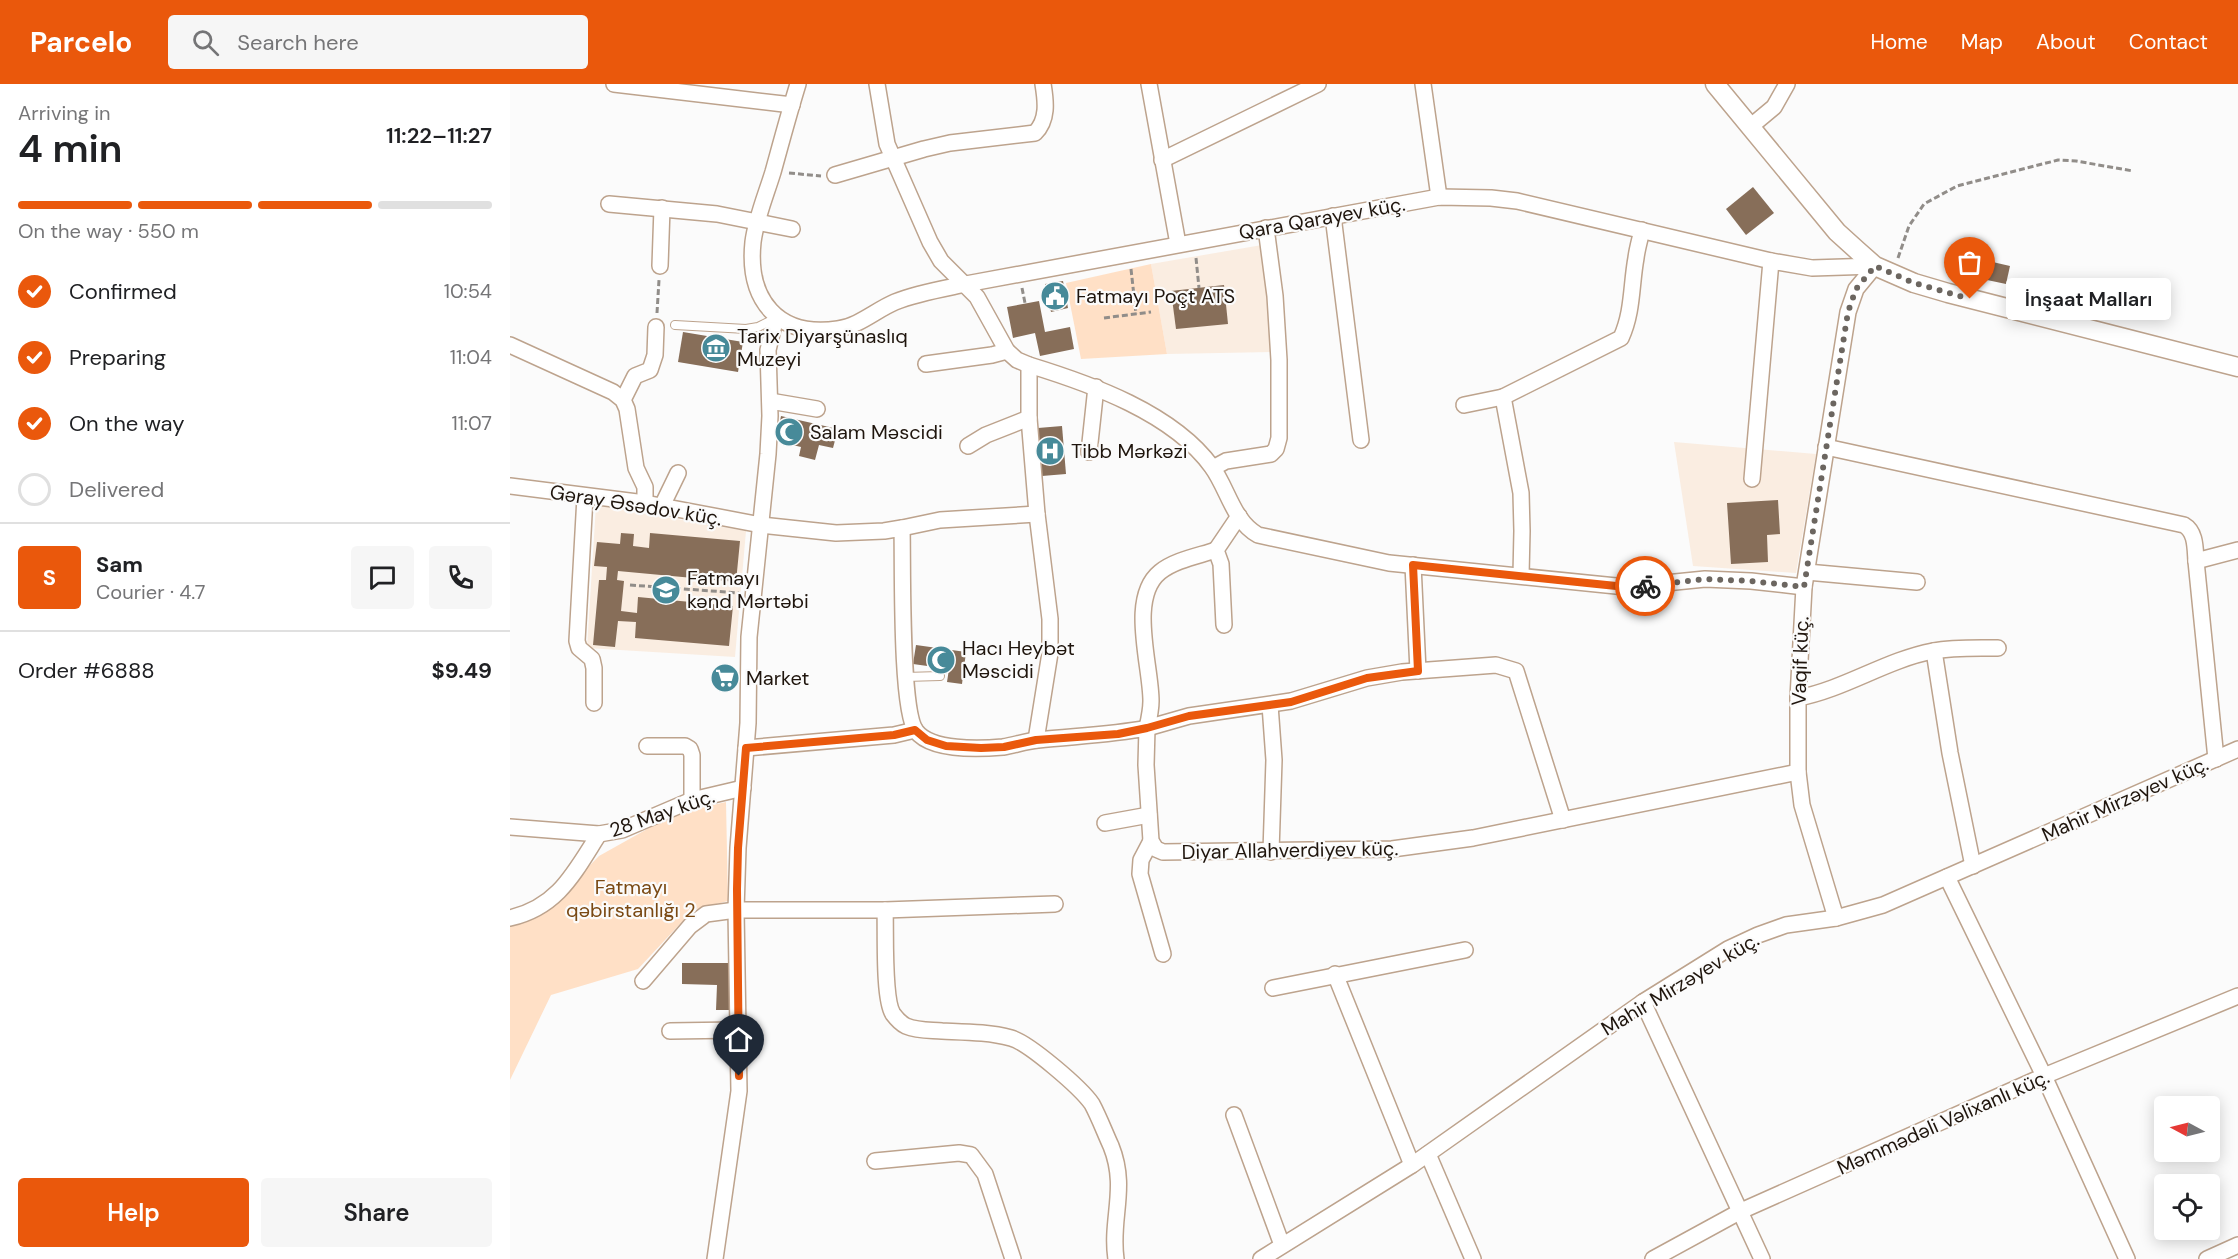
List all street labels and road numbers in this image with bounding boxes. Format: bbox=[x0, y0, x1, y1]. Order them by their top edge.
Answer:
street label: Qara Qarayev küç. bbox=[1237, 191, 1407, 245]
street label: Gəray Əsədov küç. bbox=[548, 479, 724, 531]
street label: Vaqif küç. bbox=[1785, 616, 1815, 706]
street label: Mahir Mirzəyev küç. bbox=[2038, 751, 2212, 847]
street label: 28 May küç. bbox=[606, 783, 718, 843]
street label: Diyar Allahverdiyev küç. bbox=[1181, 835, 1399, 865]
street label: Mahir Mirzəyev küç. bbox=[1596, 927, 1764, 1041]
street label: Məmmədəli Vəlixanlı küç. bbox=[1833, 1063, 2053, 1181]

